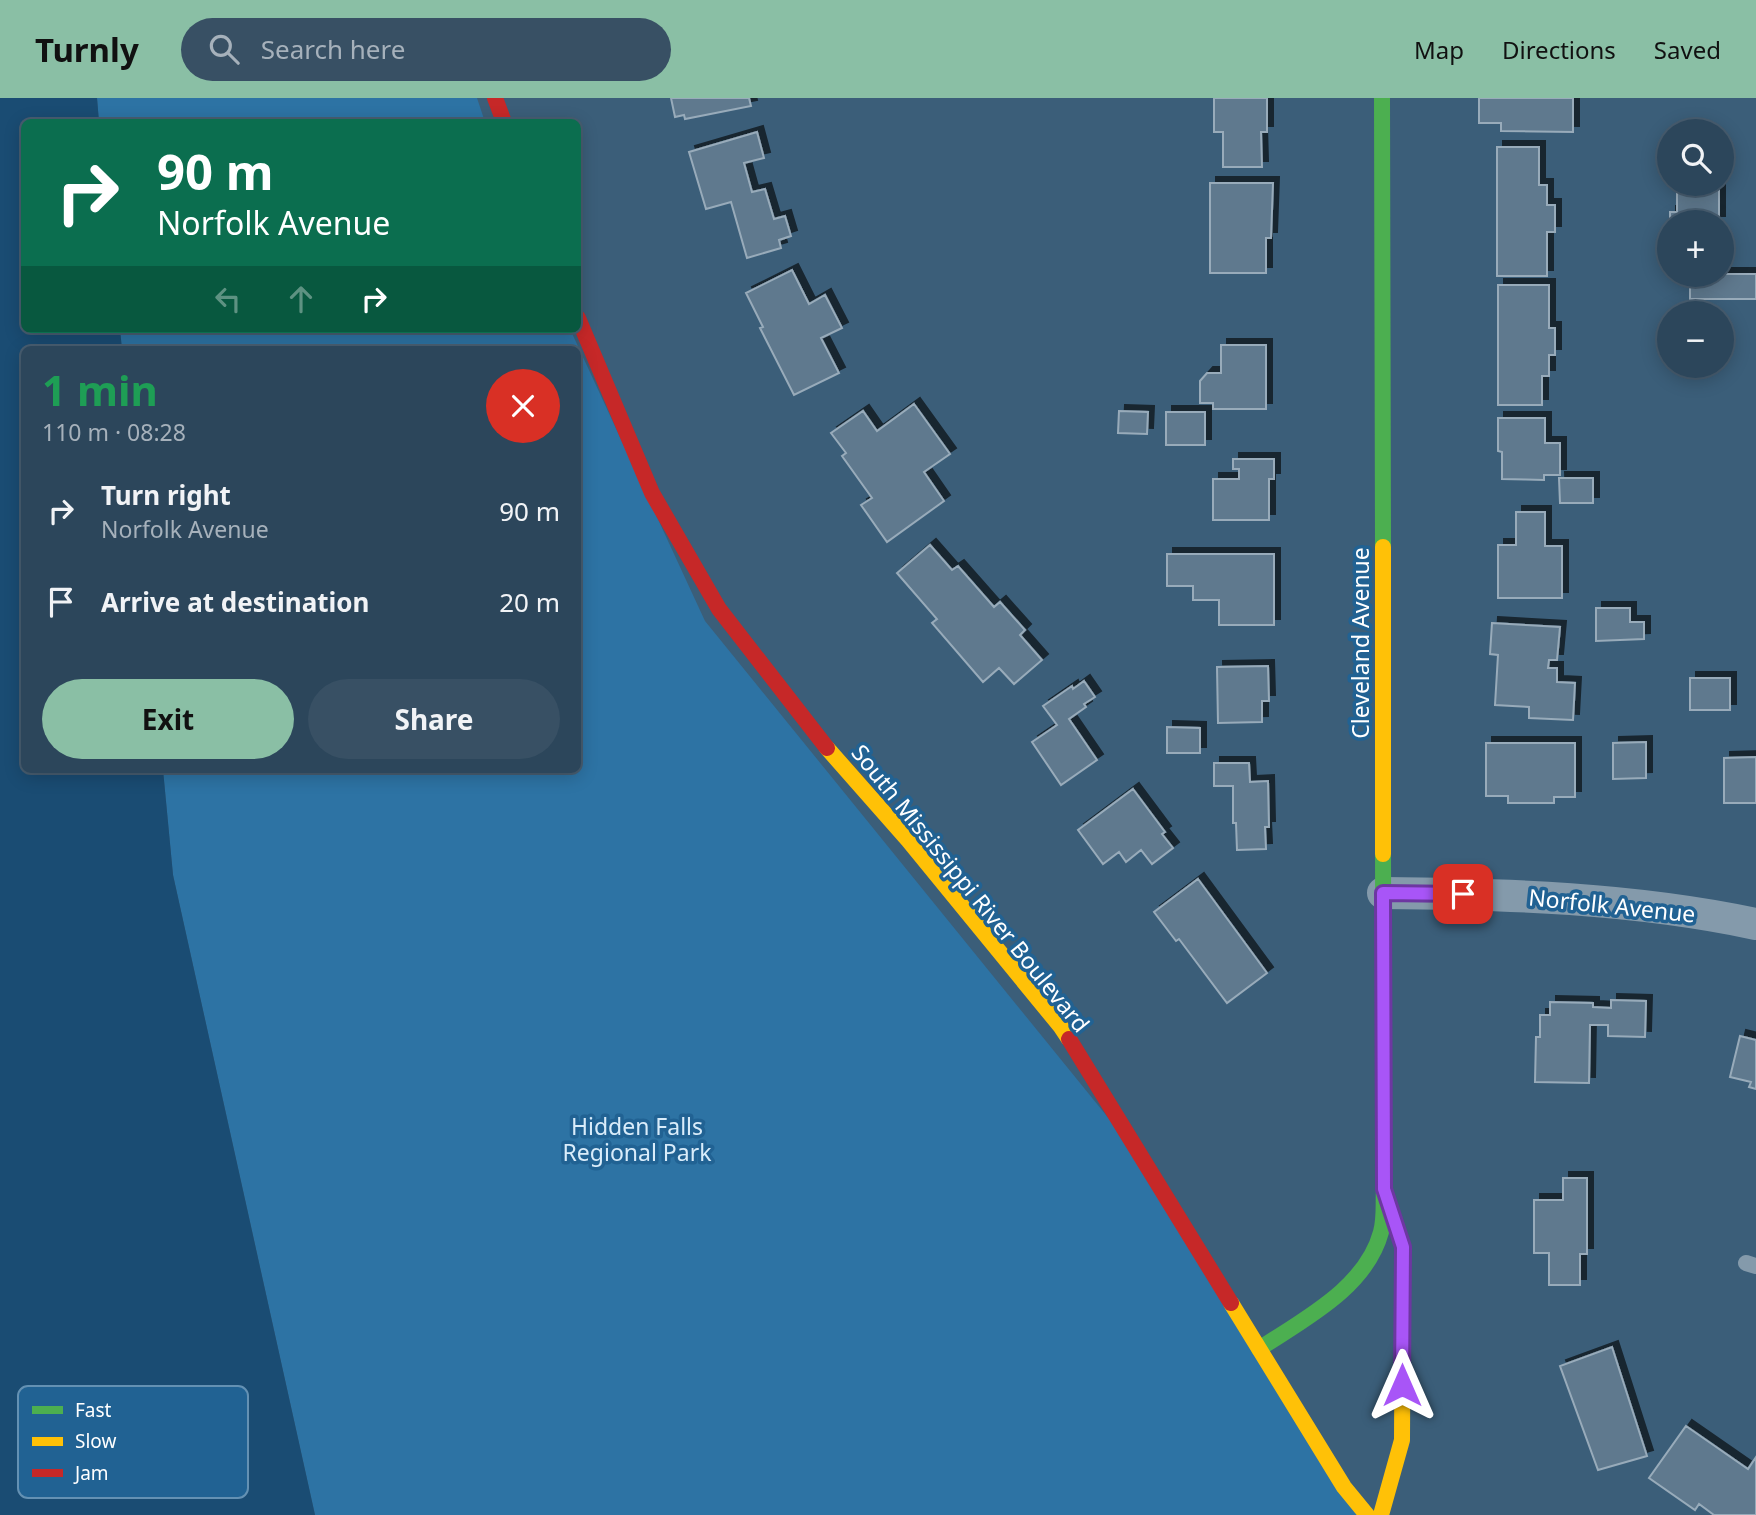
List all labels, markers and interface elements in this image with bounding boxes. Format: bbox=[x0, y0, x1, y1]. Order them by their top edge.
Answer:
search box bbox=[181, 18, 671, 81]
text: Turnly bbox=[35, 27, 139, 72]
icon: search bbox=[205, 30, 243, 68]
text: Search here bbox=[261, 31, 405, 67]
text: Map bbox=[1414, 33, 1464, 66]
text: Directions bbox=[1502, 33, 1616, 66]
text: Saved bbox=[1654, 33, 1721, 66]
map controls bbox=[1657, 119, 1734, 378]
button: search bbox=[1657, 119, 1734, 196]
text: 90 m bbox=[157, 138, 274, 204]
icon: right bbox=[42, 147, 133, 238]
text: Norfolk Avenue bbox=[157, 201, 390, 244]
button: + bbox=[1657, 210, 1734, 287]
icon: left bbox=[209, 280, 247, 318]
icon: ahead bbox=[282, 280, 320, 318]
icon: right bbox=[355, 280, 393, 318]
button: − bbox=[1657, 301, 1734, 378]
text: 1 min bbox=[42, 361, 158, 418]
button: close bbox=[486, 369, 560, 443]
text: 110 m · 08:28 bbox=[42, 416, 186, 448]
text: Turn right bbox=[101, 477, 231, 513]
icon: right bbox=[42, 492, 80, 530]
text: 90 m bbox=[499, 493, 560, 529]
text: Norfolk Avenue bbox=[101, 513, 269, 545]
street label: Cleveland Avenue bbox=[1344, 547, 1376, 739]
icon: arrive bbox=[42, 583, 80, 621]
text: Arrive at destination bbox=[101, 584, 370, 620]
text: 20 m bbox=[499, 584, 560, 620]
button: Exit bbox=[42, 679, 294, 759]
button: Share bbox=[308, 679, 560, 759]
street label: South Mississippi River Boulevard bbox=[845, 737, 1097, 1039]
pin bbox=[1433, 864, 1493, 924]
icon: arrive bbox=[1444, 875, 1482, 913]
street label: Norfolk Avenue bbox=[1527, 880, 1697, 930]
park label: Hidden Falls Regional Park bbox=[563, 1110, 712, 1168]
position arrow bbox=[1365, 1348, 1439, 1422]
legend bbox=[18, 1386, 248, 1498]
text: Fast bbox=[75, 1397, 112, 1423]
text: Slow bbox=[75, 1428, 116, 1454]
text: Jam bbox=[73, 1460, 109, 1486]

